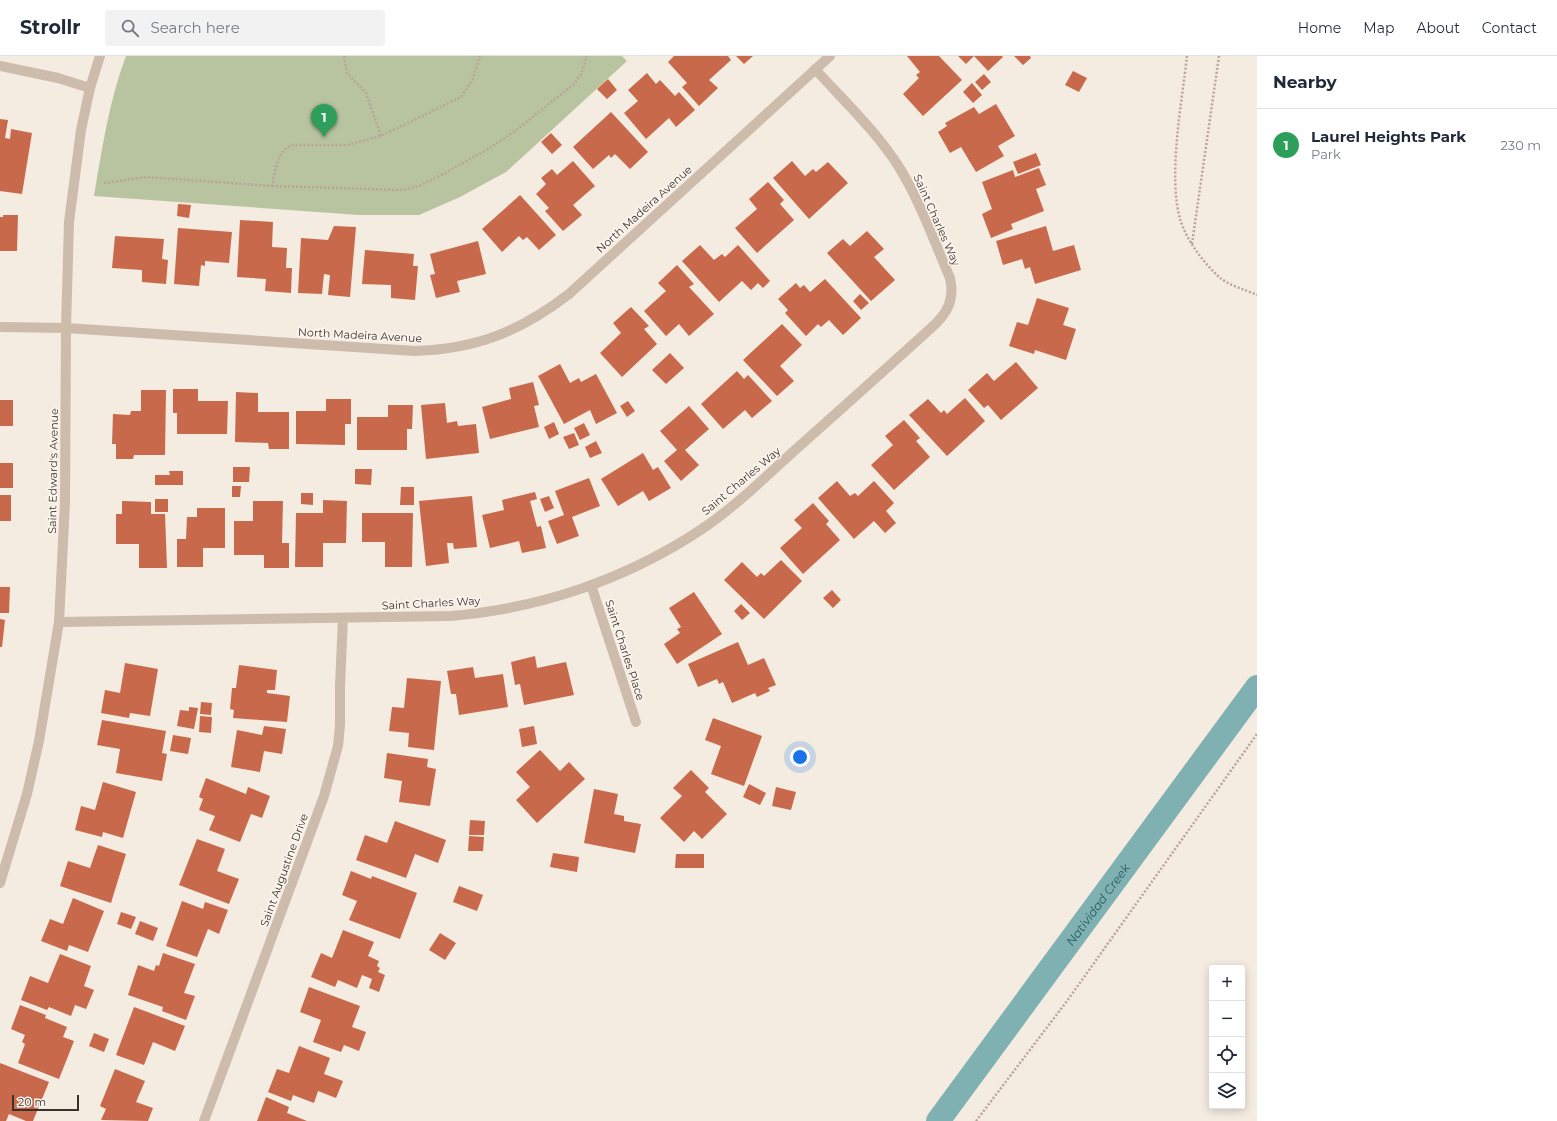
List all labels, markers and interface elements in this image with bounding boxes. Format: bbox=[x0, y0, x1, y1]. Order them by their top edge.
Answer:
search box bbox=[105, 10, 385, 46]
text: Strollr bbox=[20, 16, 81, 39]
icon: search bbox=[119, 17, 141, 39]
text: Search here bbox=[151, 18, 240, 37]
text: Home bbox=[1298, 19, 1341, 37]
text: Map bbox=[1363, 19, 1394, 37]
text: About bbox=[1416, 19, 1460, 37]
text: Contact bbox=[1482, 19, 1537, 37]
text: Nearby bbox=[1273, 72, 1337, 92]
pin: 1 bbox=[311, 104, 337, 137]
text: Laurel Heights Park bbox=[1311, 127, 1466, 146]
text: 1 bbox=[1283, 137, 1289, 153]
text: 230 m bbox=[1500, 137, 1541, 153]
text: Park bbox=[1311, 146, 1341, 162]
street label: North Madeira Avenue bbox=[593, 162, 695, 256]
street label: Saint Charles Way bbox=[911, 172, 963, 268]
street label: North Madeira Avenue bbox=[298, 325, 423, 345]
street label: Saint Edward's Avenue bbox=[45, 408, 61, 534]
street label: Saint Charles Way bbox=[699, 444, 783, 518]
street label: Saint Charles Way bbox=[381, 593, 481, 613]
street label: Saint Charles Place bbox=[602, 598, 648, 702]
your location bbox=[790, 747, 810, 767]
street label: Saint Augustine Drive bbox=[257, 811, 311, 929]
water label: Natividad Creek bbox=[1062, 860, 1133, 948]
map controls bbox=[1209, 965, 1245, 1109]
button: + bbox=[1209, 965, 1245, 1001]
button: − bbox=[1209, 1001, 1245, 1037]
button: locate bbox=[1209, 1037, 1245, 1073]
button: layers bbox=[1209, 1073, 1245, 1109]
scale bar bbox=[12, 1093, 79, 1112]
text: 20 m bbox=[18, 1095, 46, 1109]

